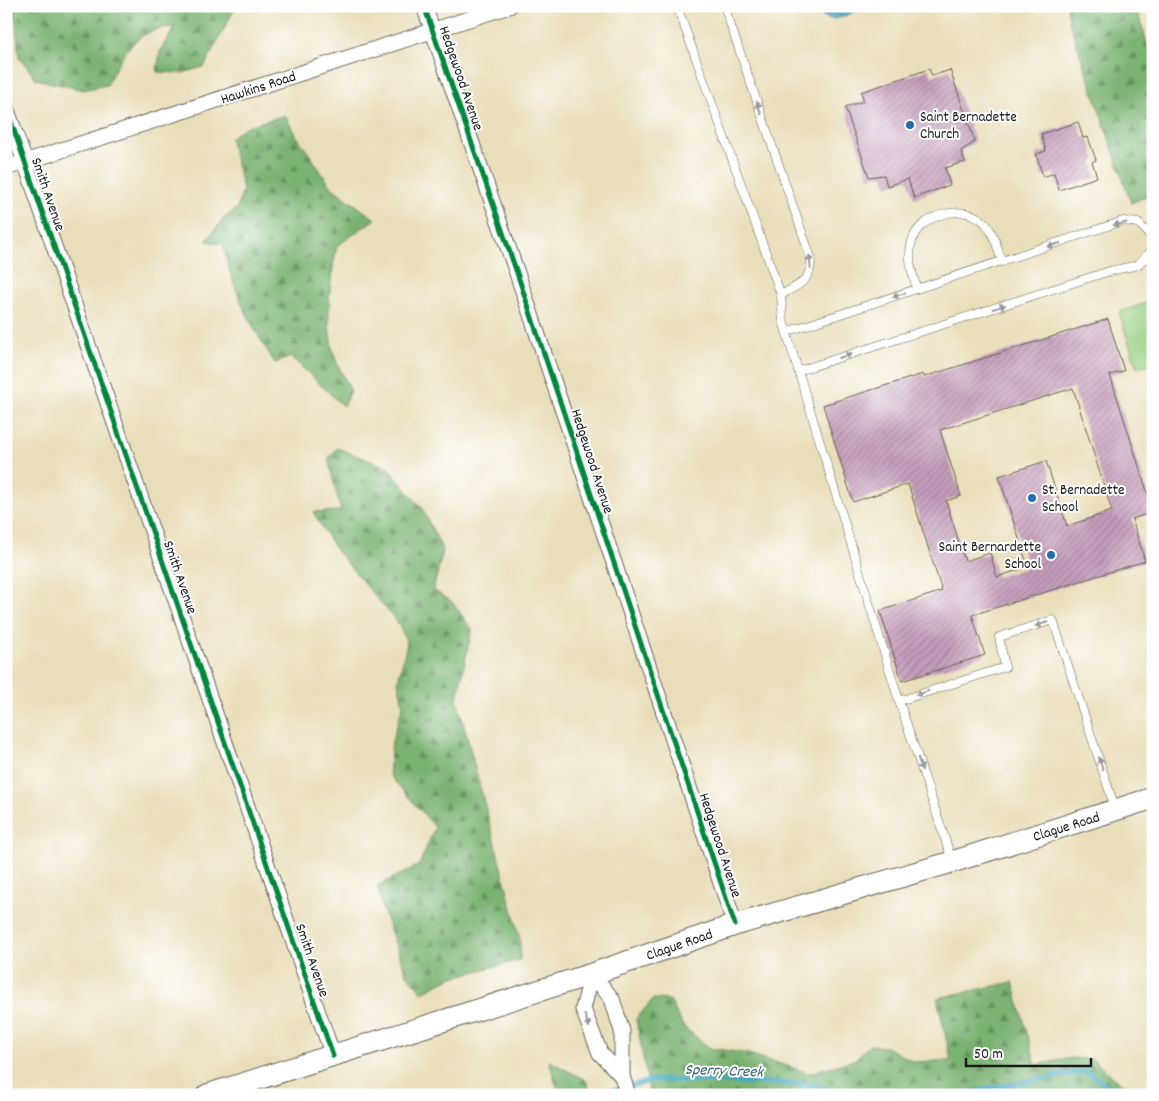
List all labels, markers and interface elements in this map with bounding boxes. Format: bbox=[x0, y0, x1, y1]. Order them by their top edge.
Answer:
street label: Hedgewood Avenue bbox=[432, 24, 488, 134]
street label: Hawkins Road bbox=[218, 66, 299, 111]
one-way arrow bbox=[755, 100, 763, 115]
place label: Saint Bernadette Church bbox=[920, 107, 1017, 146]
marker: Saint Bernadette Church bbox=[904, 119, 916, 131]
street label: Smith Avenue bbox=[24, 155, 70, 235]
one-way arrow bbox=[1112, 220, 1128, 228]
one-way arrow bbox=[1046, 241, 1061, 249]
one-way arrow bbox=[806, 254, 814, 270]
one-way arrow bbox=[892, 292, 907, 300]
one-way arrow bbox=[992, 302, 1007, 310]
one-way arrow bbox=[837, 352, 852, 360]
street label: Hedgewood Avenue bbox=[564, 406, 619, 517]
place label: St. Bernadette School bbox=[1042, 480, 1125, 519]
marker: St. Bernadette School bbox=[1026, 492, 1038, 504]
place label: Saint Bernardette School bbox=[939, 537, 1041, 576]
street label: Smith Avenue bbox=[156, 538, 202, 618]
marker: Saint Bernardette School bbox=[1045, 549, 1057, 561]
one-way arrow bbox=[1035, 620, 1050, 628]
one-way arrow bbox=[914, 690, 929, 698]
one-way arrow bbox=[917, 756, 924, 771]
one-way arrow bbox=[1096, 756, 1104, 771]
street label: Hedgewood Avenue bbox=[692, 790, 747, 901]
street label: Clague Road bbox=[1030, 807, 1103, 849]
street label: Smith Avenue bbox=[288, 921, 334, 1001]
street label: Clague Road bbox=[643, 924, 716, 968]
one-way arrow bbox=[584, 1014, 592, 1028]
scale bar bbox=[966, 1036, 1092, 1068]
text: 50 m bbox=[974, 1044, 1003, 1066]
water label: Sperry Creek bbox=[685, 1059, 765, 1084]

